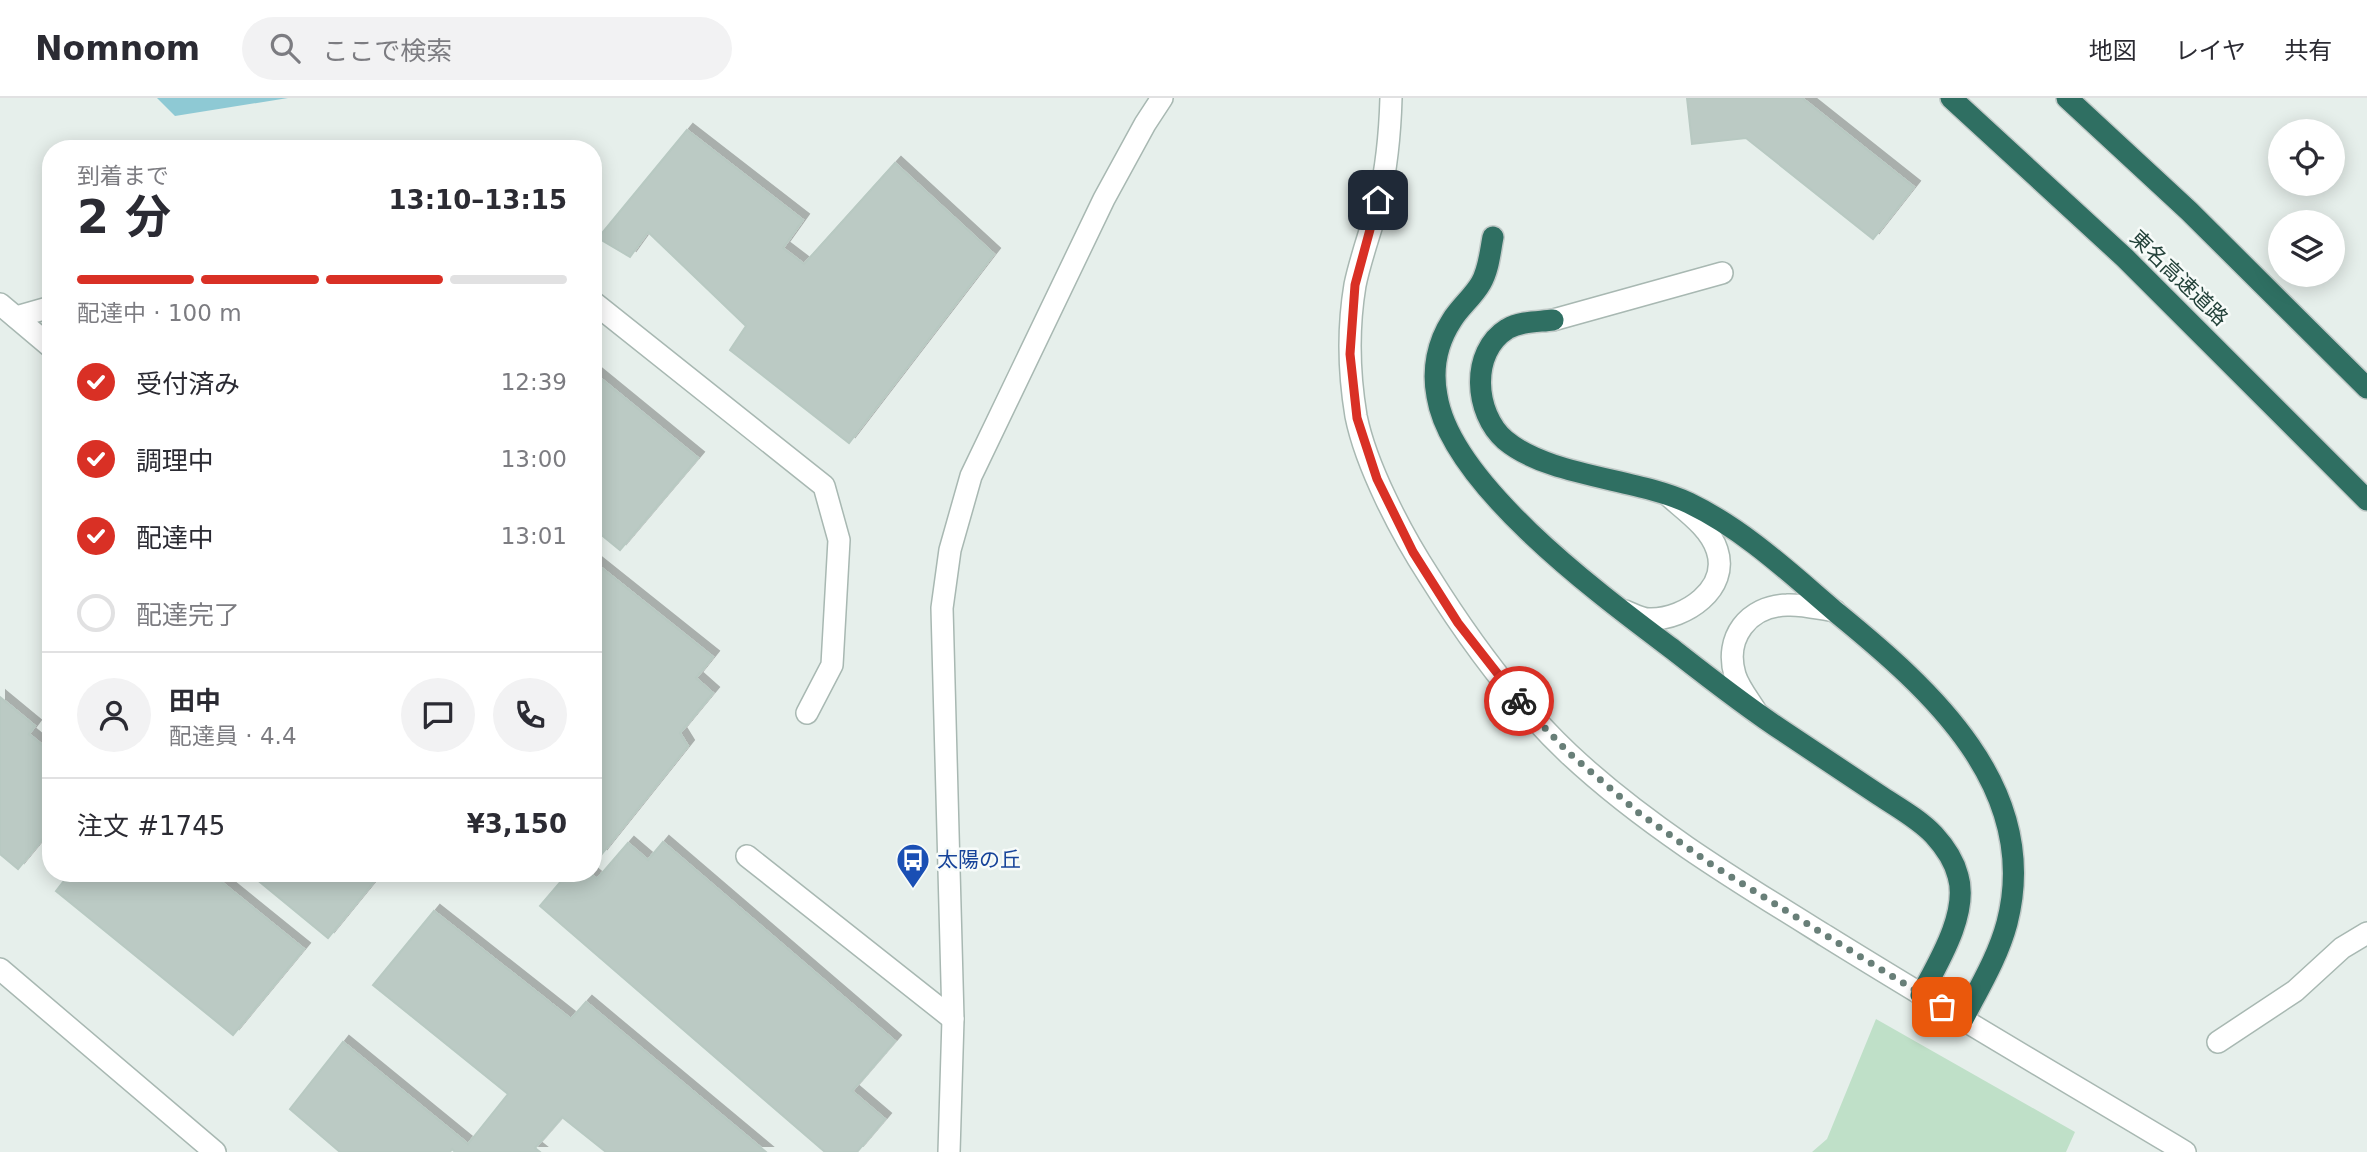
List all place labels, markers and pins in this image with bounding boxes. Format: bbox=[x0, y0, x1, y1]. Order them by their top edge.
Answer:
pin bbox=[1348, 170, 1408, 230]
bus stop icon: 太陽の丘 bbox=[894, 841, 932, 890]
place label: 太陽の丘 bbox=[937, 848, 1021, 872]
pin bbox=[1912, 977, 1972, 1037]

